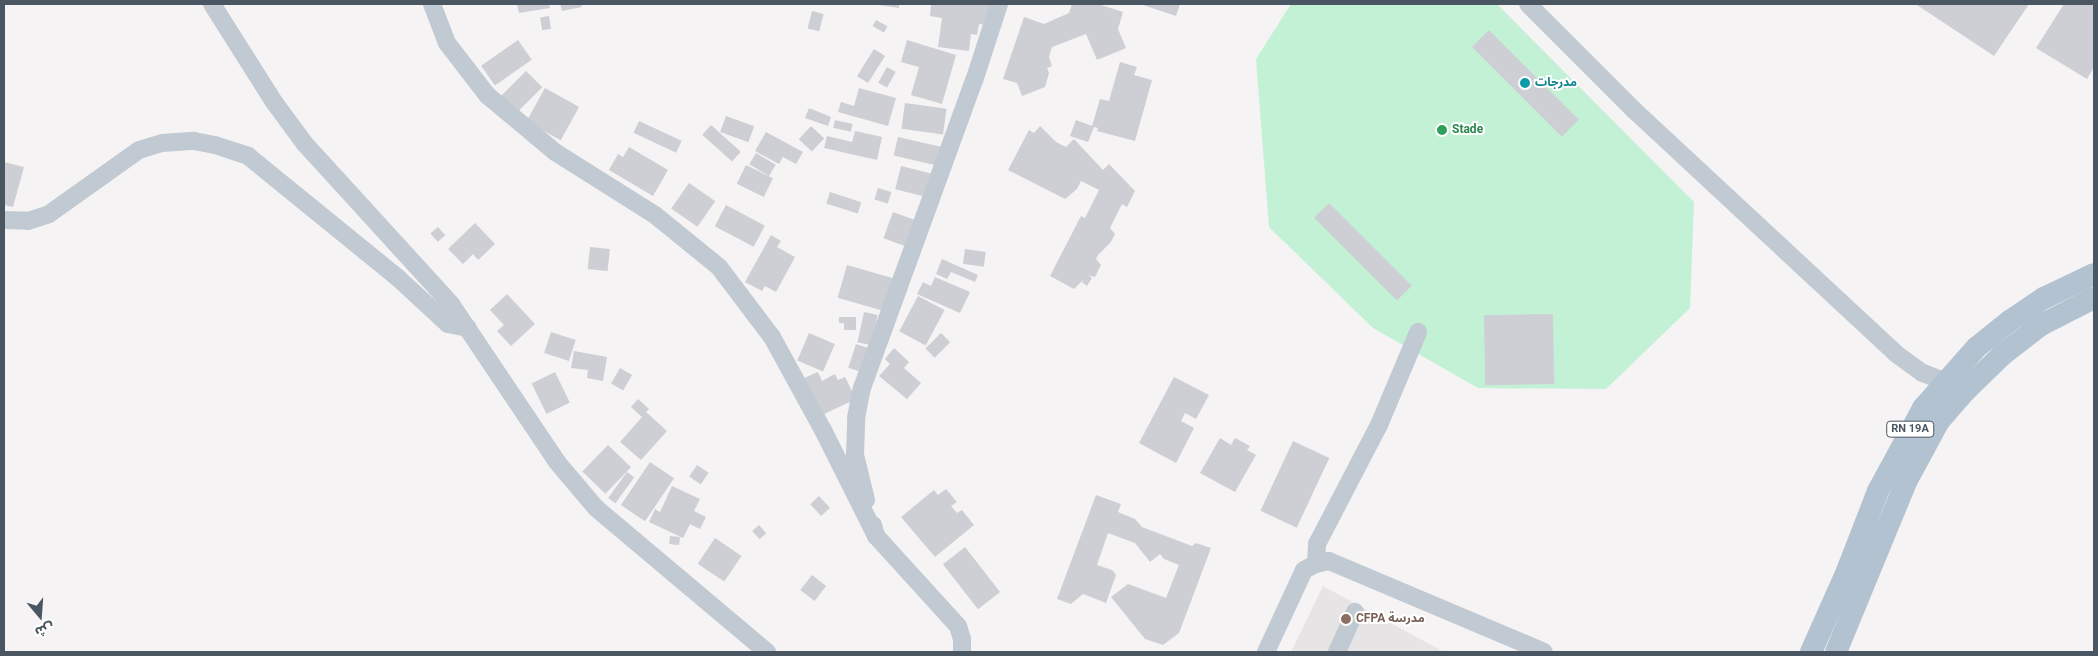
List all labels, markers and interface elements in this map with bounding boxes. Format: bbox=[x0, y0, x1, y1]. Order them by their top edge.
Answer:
place label: مدرجات bbox=[1535, 76, 1577, 90]
marker: مدرجات bbox=[1519, 77, 1531, 89]
place label: Stade bbox=[1452, 123, 1483, 137]
marker: Stade bbox=[1436, 124, 1448, 136]
road number: RN 19A bbox=[1885, 420, 1935, 438]
north arrow bbox=[15, 591, 65, 641]
place label: CFPA مدرسة bbox=[1356, 612, 1425, 626]
marker: CFPA مدرسة bbox=[1340, 613, 1352, 625]
text: ش bbox=[33, 620, 56, 641]

